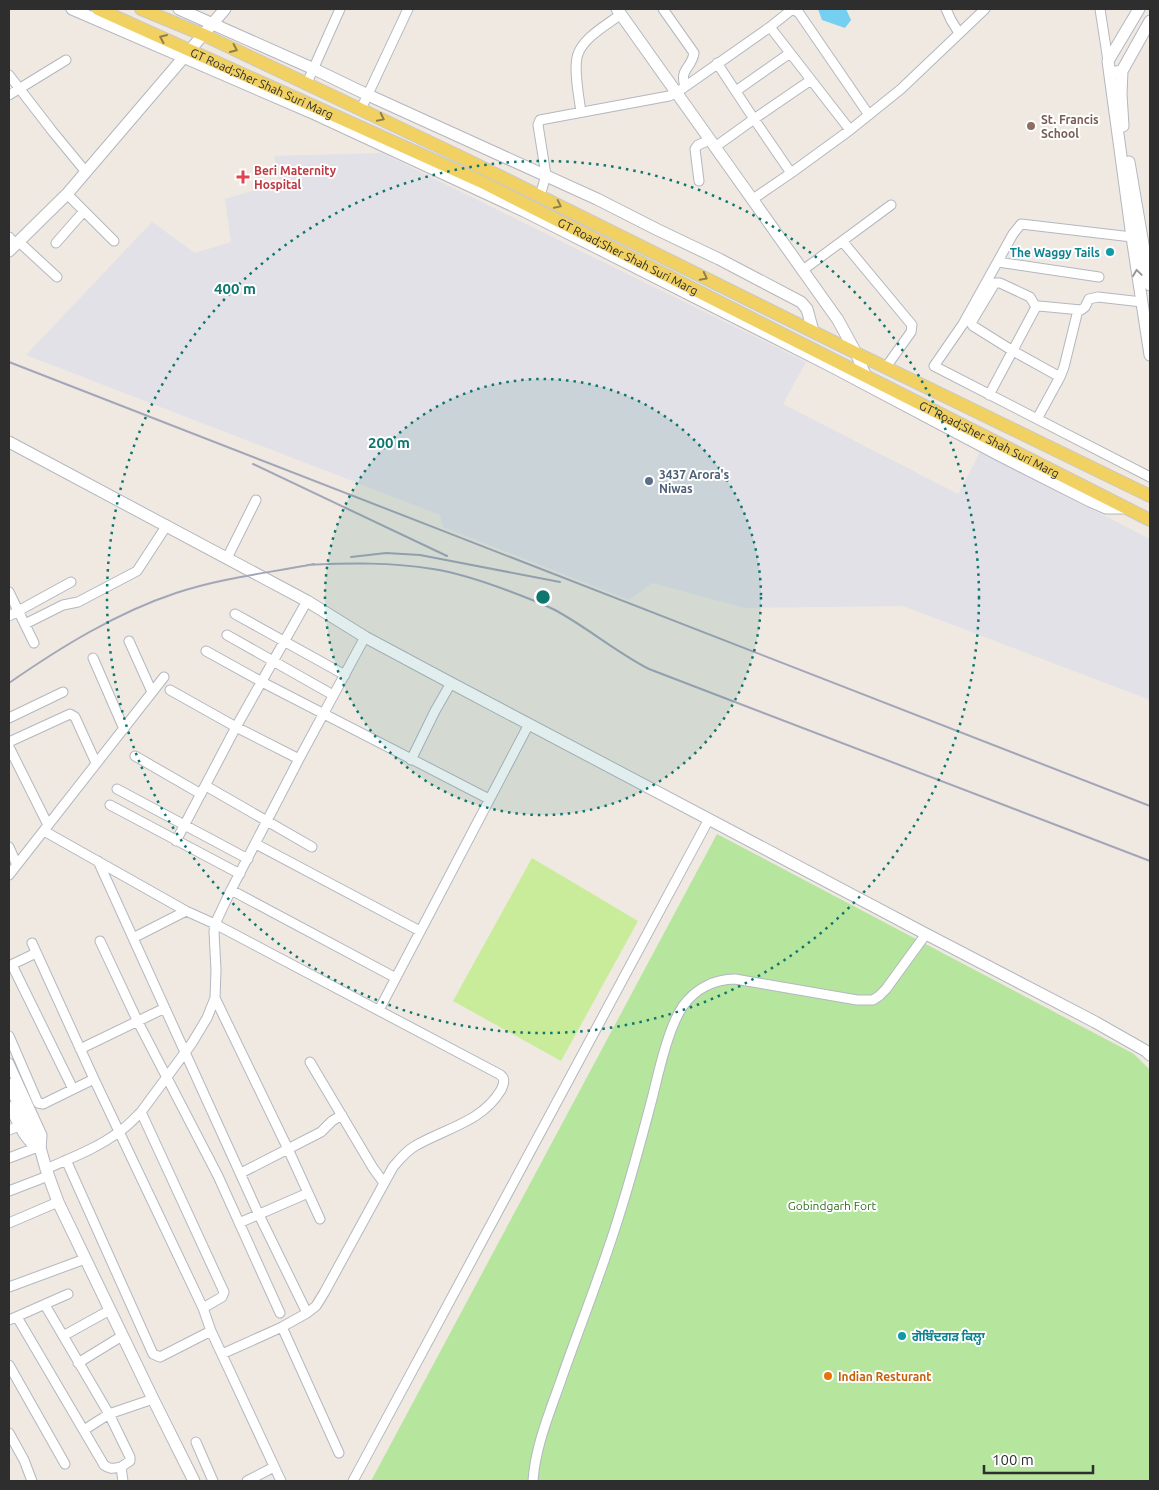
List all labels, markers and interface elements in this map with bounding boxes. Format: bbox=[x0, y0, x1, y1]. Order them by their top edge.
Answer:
one-way arrow bbox=[159, 34, 168, 45]
one-way arrow bbox=[229, 43, 238, 54]
street label: GT Road;Sher Shah Suri Marg bbox=[189, 45, 336, 121]
one-way arrow bbox=[376, 112, 385, 123]
place label: St. Francis School bbox=[1041, 113, 1099, 140]
marker: St. Francis School bbox=[1025, 120, 1037, 132]
place label: Beri Maternity Hospital bbox=[254, 164, 337, 191]
marker: Beri Maternity Hospital bbox=[236, 170, 250, 184]
one-way arrow bbox=[553, 199, 562, 209]
street label: GT Road;Sher Shah Suri Marg bbox=[556, 215, 700, 297]
place label: The Waggy Tails bbox=[1010, 246, 1100, 259]
marker: The Waggy Tails bbox=[1104, 246, 1116, 258]
one-way arrow bbox=[1132, 268, 1143, 276]
one-way arrow bbox=[699, 271, 708, 281]
text: 400 m bbox=[214, 280, 256, 297]
street label: GT Road;Sher Shah Suri Marg bbox=[917, 398, 1062, 480]
text: 200 m bbox=[368, 434, 410, 451]
place label: 3437 Arora's Niwas bbox=[659, 468, 730, 495]
marker: 3437 Arora's Niwas bbox=[643, 475, 655, 487]
centre of rings bbox=[534, 588, 552, 606]
park label: Gobindgarh Fort bbox=[788, 1199, 877, 1212]
place label: ਗੋਬਿੰਦਗੜ ਕਿਲ੍ਹਾ bbox=[911, 1329, 986, 1346]
marker: ਗੋਬਿੰਦਗੜ ਕਿਲ੍ਹਾ bbox=[896, 1330, 908, 1342]
marker: Indian Resturant bbox=[822, 1370, 834, 1382]
place label: Indian Resturant bbox=[838, 1370, 932, 1383]
scale bar bbox=[984, 1442, 1093, 1474]
text: 100 m bbox=[992, 1451, 1034, 1468]

